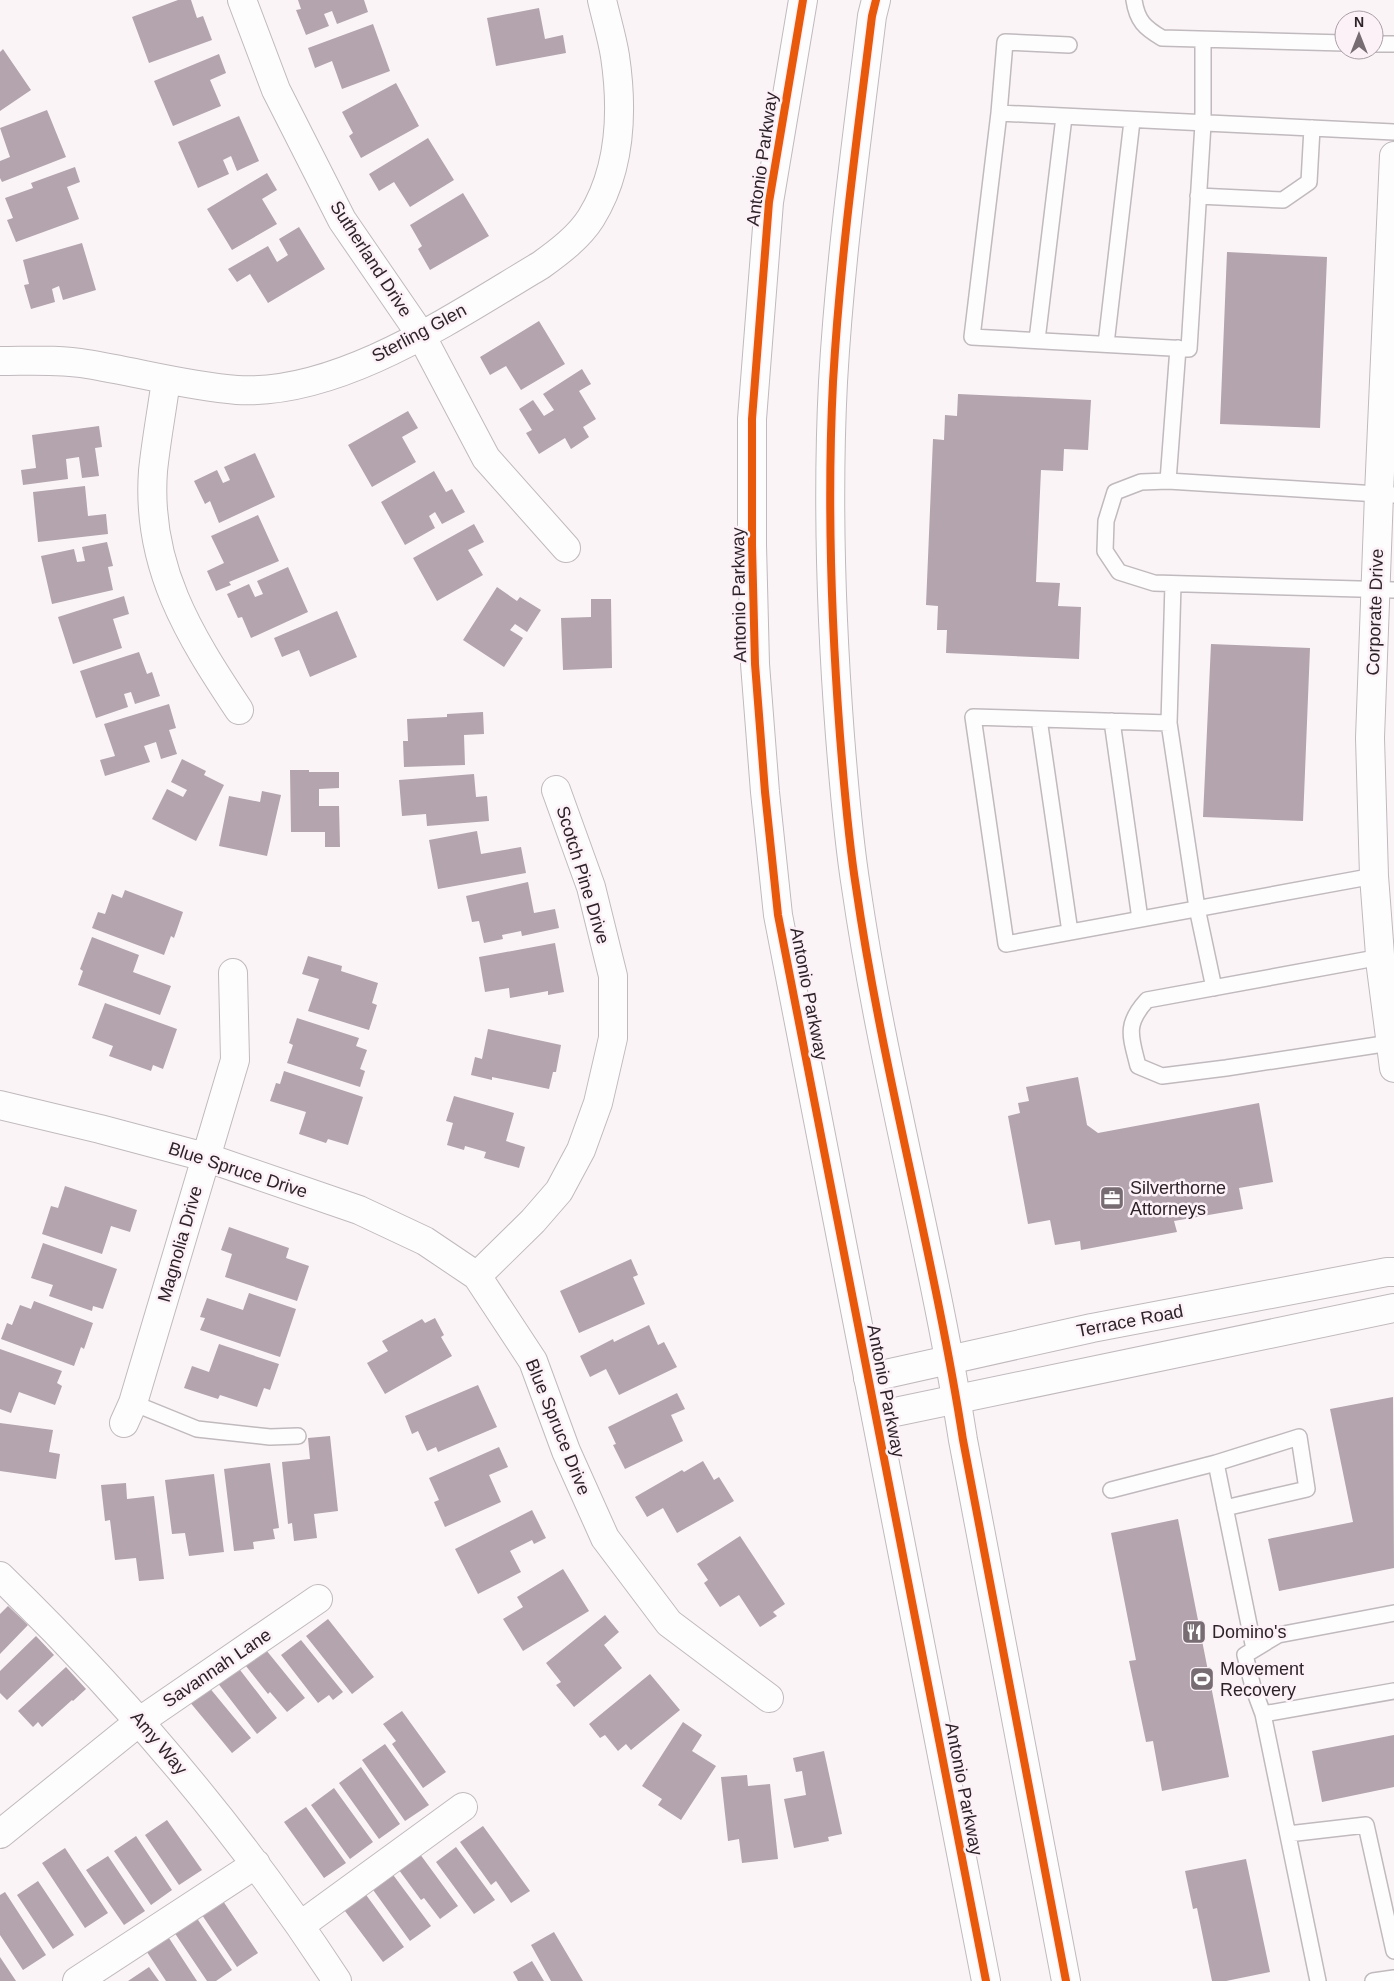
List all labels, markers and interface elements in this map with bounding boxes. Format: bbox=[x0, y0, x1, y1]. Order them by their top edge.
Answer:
north arrow bbox=[1334, 10, 1384, 60]
text: N bbox=[1354, 14, 1364, 30]
street label: Antonio Parkway bbox=[743, 91, 781, 227]
street label: Sutherland Drive bbox=[326, 197, 416, 321]
street label: Sterling Glen bbox=[368, 300, 470, 366]
street label: Antonio Parkway bbox=[728, 527, 750, 663]
street label: Corporate Drive bbox=[1363, 548, 1387, 676]
street label: Scotch Pine Drive bbox=[553, 804, 613, 946]
street label: Antonio Parkway bbox=[786, 926, 832, 1062]
street label: Blue Spruce Drive bbox=[166, 1138, 310, 1202]
place label: Silverthorne Attorneys bbox=[1130, 1178, 1226, 1219]
street label: Magnolia Drive bbox=[154, 1184, 206, 1304]
office icon: Silverthorne Attorneys bbox=[1099, 1185, 1125, 1211]
street label: Terrace Road bbox=[1075, 1301, 1185, 1341]
street label: Antonio Parkway bbox=[863, 1323, 909, 1459]
street label: Blue Spruce Drive bbox=[522, 1356, 594, 1498]
restaurant icon: Domino's bbox=[1181, 1619, 1207, 1645]
place label: Domino's bbox=[1212, 1622, 1286, 1642]
street label: Savannah Lane bbox=[159, 1624, 275, 1712]
place label: Movement Recovery bbox=[1220, 1659, 1304, 1700]
sports icon: Movement Recovery bbox=[1189, 1666, 1215, 1692]
street label: Amy Way bbox=[127, 1707, 191, 1779]
street label: Antonio Parkway bbox=[941, 1721, 987, 1857]

